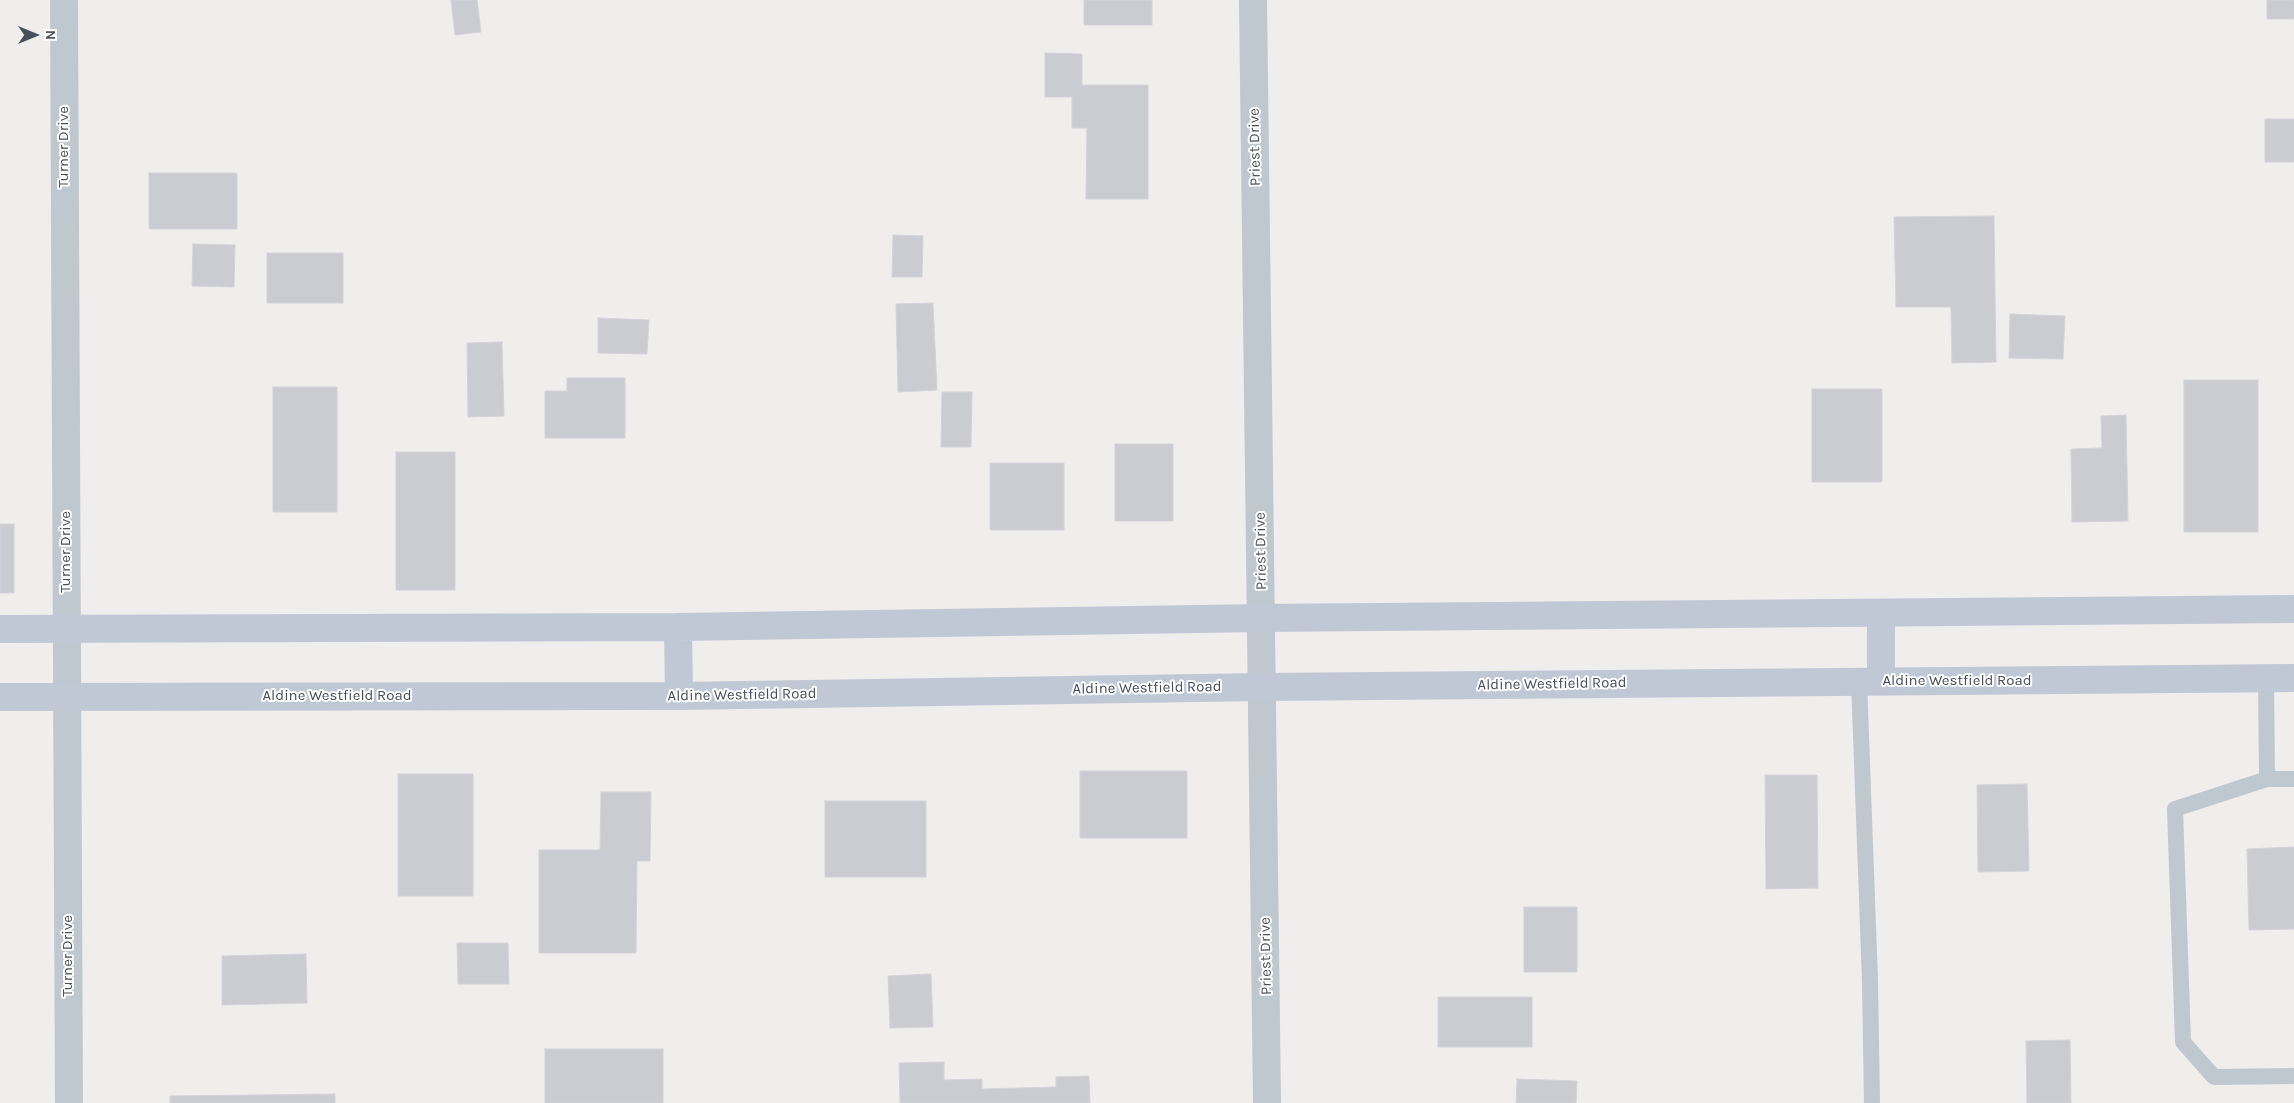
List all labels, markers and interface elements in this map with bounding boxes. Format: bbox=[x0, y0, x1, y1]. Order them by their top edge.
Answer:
north arrow bbox=[10, 10, 60, 60]
text: N bbox=[42, 30, 59, 40]
street label: Turner Drive bbox=[55, 106, 73, 188]
street label: Priest Drive bbox=[1245, 108, 1265, 186]
street label: Turner Drive bbox=[57, 511, 75, 593]
street label: Priest Drive bbox=[1251, 512, 1271, 590]
street label: Aldine Westfield Road bbox=[1882, 672, 2032, 690]
street label: Aldine Westfield Road bbox=[1477, 674, 1627, 694]
street label: Aldine Westfield Road bbox=[1072, 678, 1222, 698]
street label: Aldine Westfield Road bbox=[667, 685, 817, 705]
street label: Aldine Westfield Road bbox=[262, 687, 412, 705]
street label: Turner Drive bbox=[59, 915, 77, 997]
street label: Priest Drive bbox=[1256, 917, 1276, 995]

